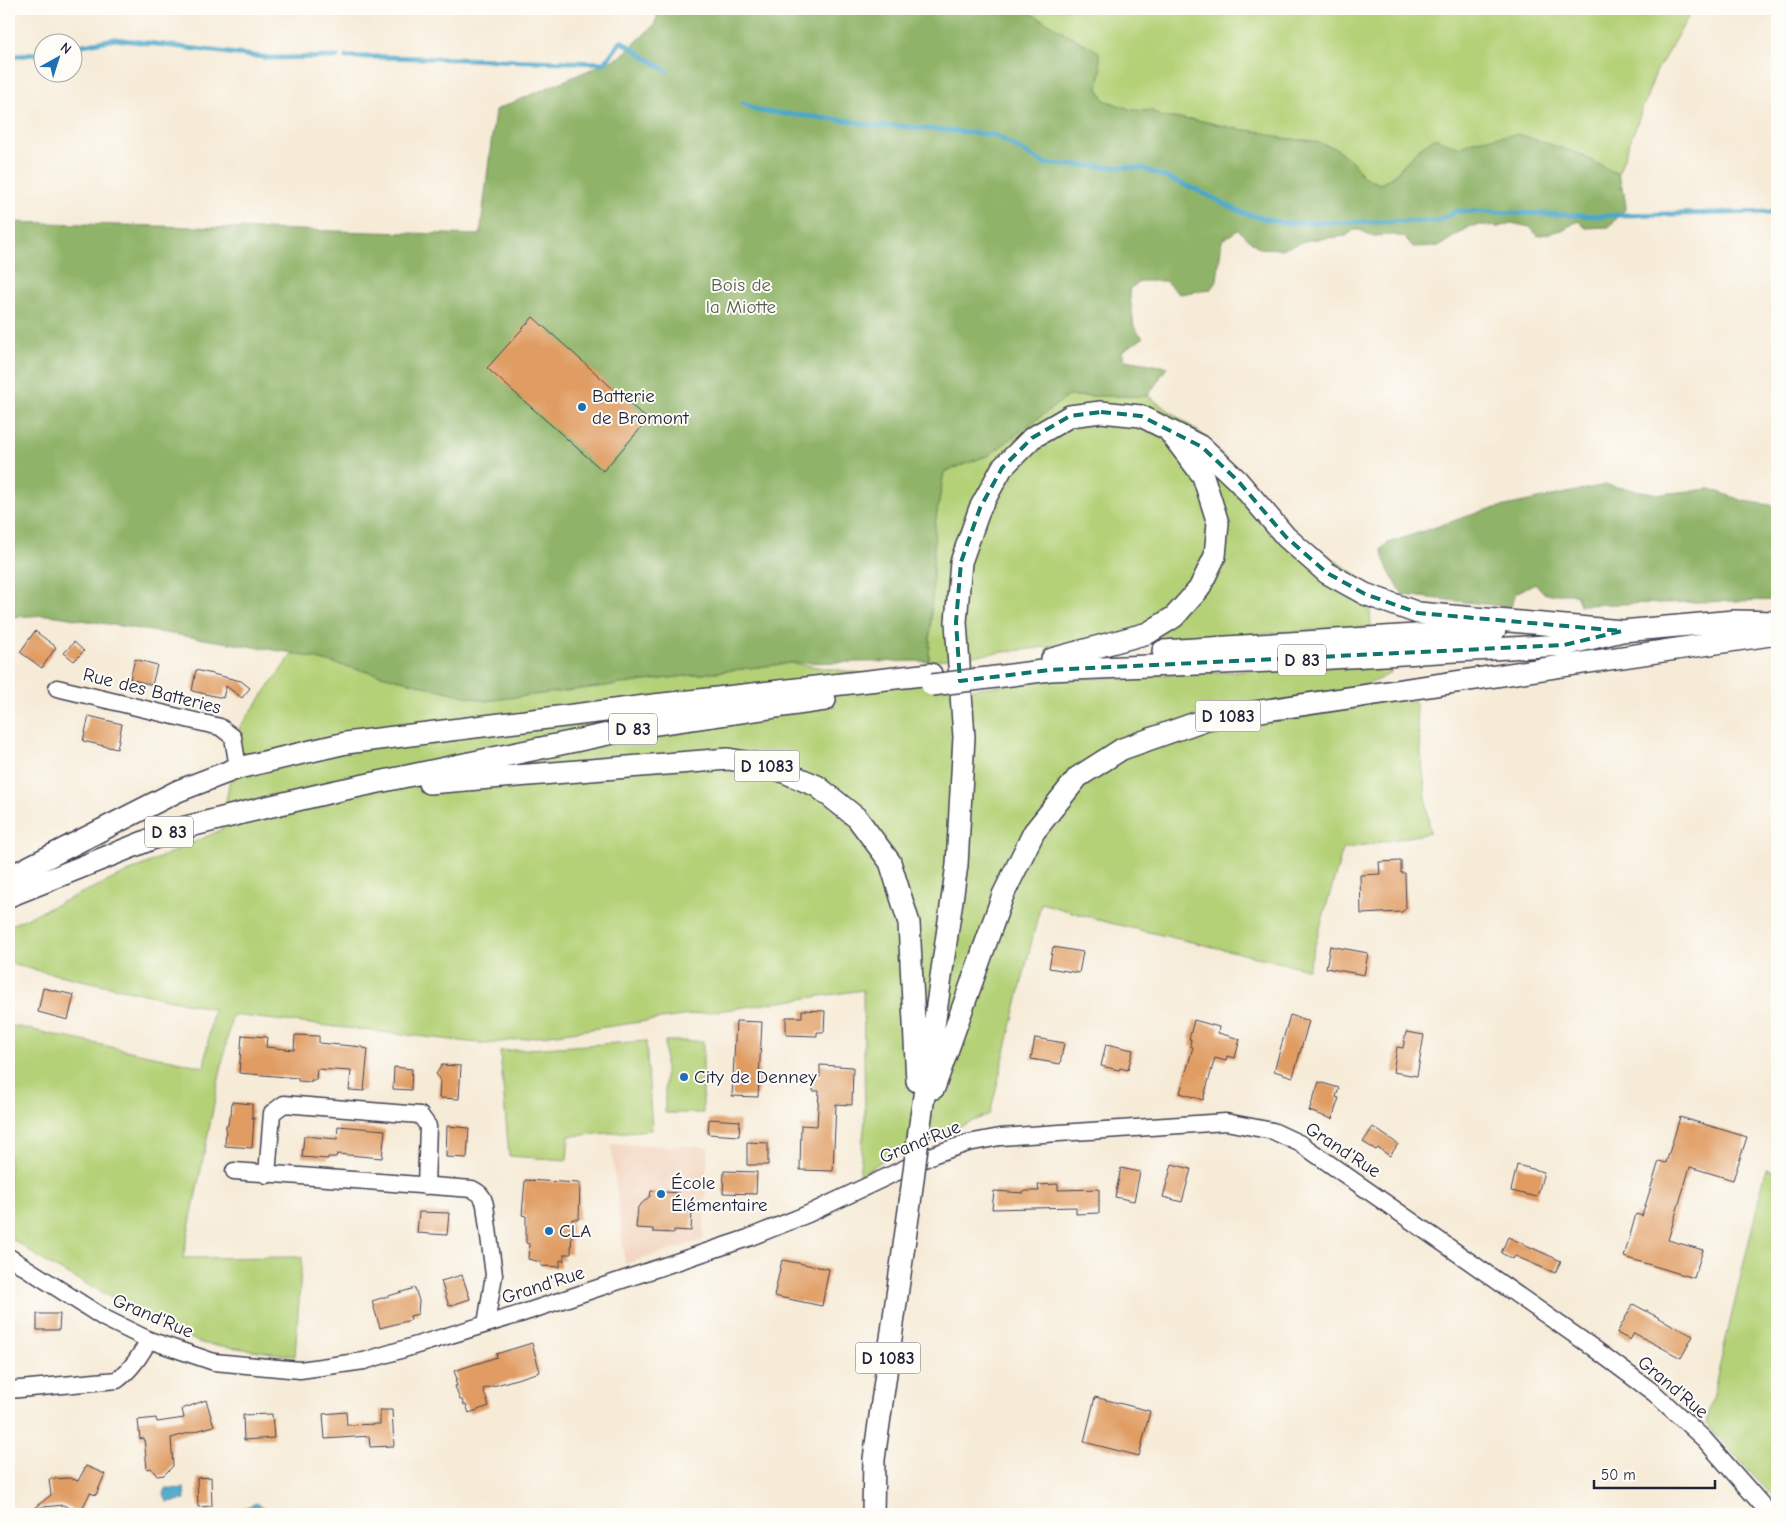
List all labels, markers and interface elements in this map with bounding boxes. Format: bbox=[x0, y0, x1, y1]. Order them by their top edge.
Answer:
north arrow bbox=[32, 32, 82, 82]
text: N bbox=[57, 39, 75, 58]
park label: Bois de la Miotte bbox=[706, 274, 776, 318]
place label: Batterie de Bromont bbox=[592, 385, 689, 429]
marker: Batterie de Bromont bbox=[576, 401, 588, 413]
road number: D 83 bbox=[1278, 644, 1326, 676]
street label: Rue des Batteries bbox=[81, 663, 223, 719]
road number: D 1083 bbox=[1196, 700, 1260, 731]
road number: D 83 bbox=[609, 714, 657, 744]
road number: D 1083 bbox=[734, 750, 800, 781]
road number: D 83 bbox=[145, 816, 193, 848]
place label: City de Denney bbox=[694, 1066, 817, 1088]
marker: City de Denney bbox=[678, 1071, 690, 1083]
street label: Grand'Rue bbox=[876, 1116, 964, 1168]
street label: Grand'Rue bbox=[1301, 1118, 1385, 1182]
place label: École Élémentaire bbox=[671, 1172, 768, 1216]
marker: École Élémentaire bbox=[655, 1188, 667, 1200]
place label: CLA bbox=[559, 1220, 591, 1242]
marker: CLA bbox=[543, 1225, 555, 1237]
street label: Grand'Rue bbox=[499, 1261, 587, 1309]
street label: Grand'Rue bbox=[109, 1289, 197, 1343]
road number: D 1083 bbox=[856, 1342, 920, 1374]
street label: Grand'Rue bbox=[1633, 1351, 1713, 1423]
scale bar bbox=[1594, 1458, 1715, 1490]
text: 50 m bbox=[1601, 1466, 1636, 1484]

